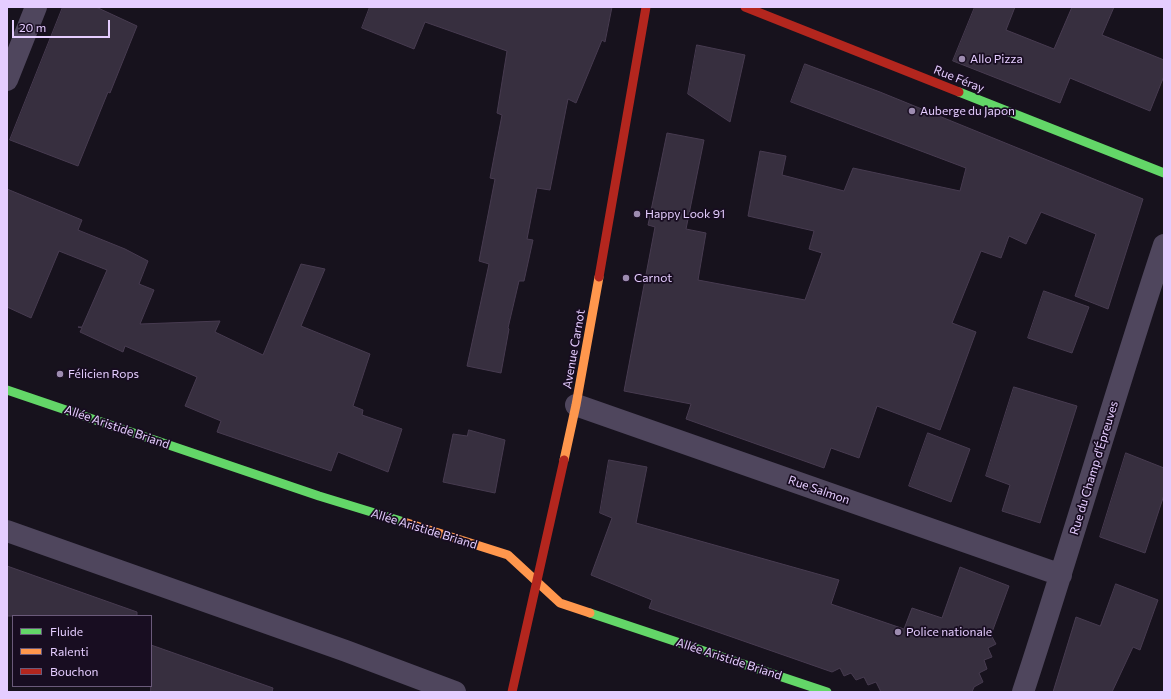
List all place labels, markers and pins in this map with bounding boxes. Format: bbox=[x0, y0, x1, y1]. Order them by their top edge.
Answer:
place label: Allo Pizza bbox=[970, 52, 1023, 66]
marker: Allo Pizza bbox=[957, 54, 967, 64]
place label: Auberge du Japon bbox=[920, 104, 1015, 118]
marker: Auberge du Japon bbox=[907, 106, 917, 116]
place label: Happy Look 91 bbox=[645, 207, 725, 221]
marker: Happy Look 91 bbox=[632, 209, 642, 219]
place label: Carnot bbox=[634, 271, 672, 285]
marker: Carnot bbox=[621, 273, 631, 283]
place label: Félicien Rops bbox=[68, 367, 139, 381]
marker: Félicien Rops bbox=[55, 369, 65, 379]
place label: Police nationale bbox=[906, 625, 992, 639]
marker: Police nationale bbox=[893, 627, 903, 637]

